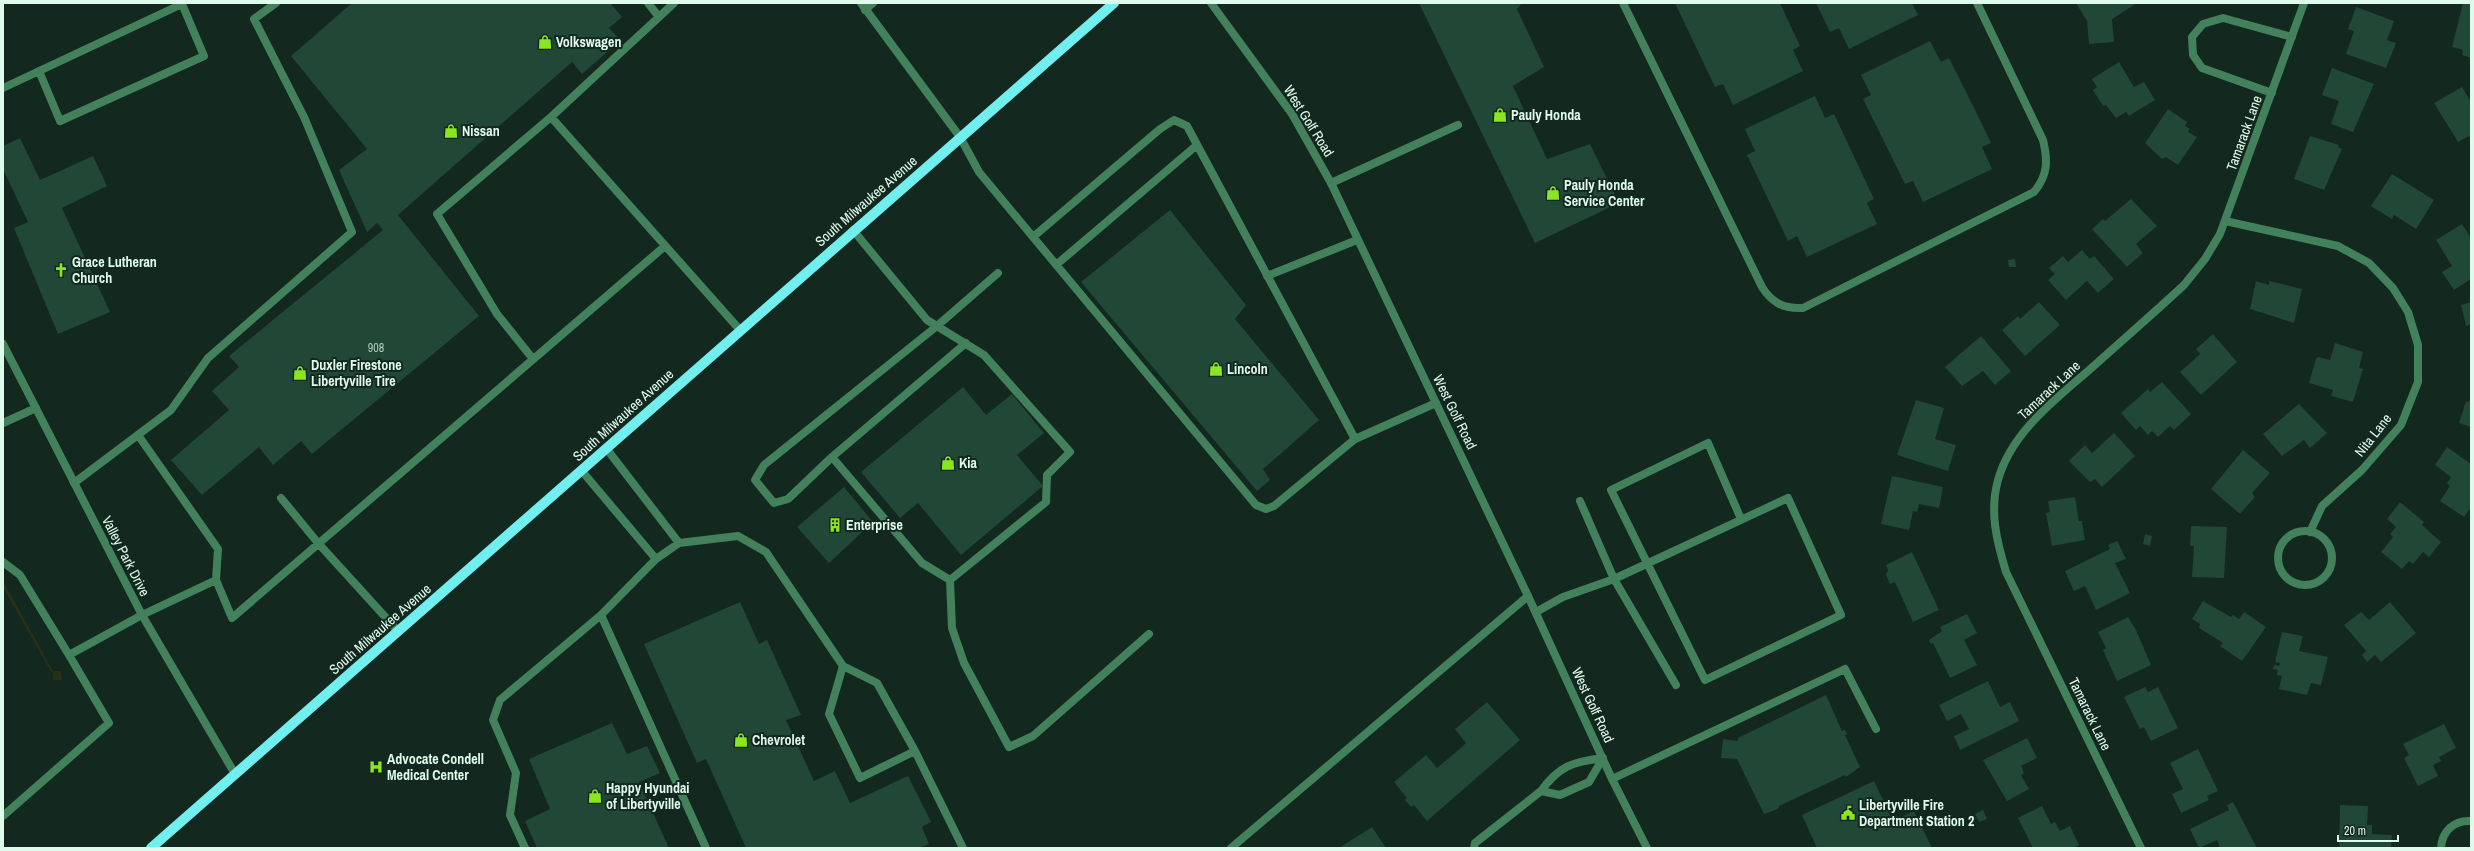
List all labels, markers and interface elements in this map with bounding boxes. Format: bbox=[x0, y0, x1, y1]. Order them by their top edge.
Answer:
place label: Volkswagen bbox=[556, 33, 622, 51]
shop icon: Volkswagen bbox=[537, 34, 553, 50]
street label: West Golf Road bbox=[1280, 82, 1338, 160]
street label: Tamarack Lane bbox=[2222, 93, 2266, 173]
place label: Pauly Honda bbox=[1511, 106, 1581, 124]
shop icon: Pauly Honda bbox=[1492, 107, 1508, 123]
place label: Nissan bbox=[462, 122, 500, 140]
shop icon: Nissan bbox=[443, 123, 459, 139]
street label: South Milwaukee Avenue bbox=[811, 152, 921, 250]
place label: Pauly Honda Service Center bbox=[1564, 176, 1645, 210]
shop icon: Pauly Honda Service Center bbox=[1545, 185, 1561, 201]
place label: Grace Lutheran Church bbox=[72, 253, 157, 287]
church icon: Grace Lutheran Church bbox=[53, 262, 69, 278]
house number: 908 bbox=[368, 340, 384, 356]
place label: Duxler Firestone Libertyville Tire bbox=[311, 356, 402, 390]
street label: Tamarack Lane bbox=[2014, 357, 2084, 423]
place label: Lincoln bbox=[1227, 360, 1268, 378]
shop icon: Lincoln bbox=[1208, 361, 1224, 377]
shop icon: Duxler Firestone Libertyville Tire bbox=[292, 365, 308, 381]
street label: South Milwaukee Avenue bbox=[569, 365, 677, 465]
street label: West Golf Road bbox=[1429, 372, 1481, 452]
street label: Nita Lane bbox=[2351, 410, 2395, 460]
place label: Kia bbox=[959, 454, 977, 472]
shop icon: Kia bbox=[940, 455, 956, 471]
street label: Valley Park Drive bbox=[98, 513, 154, 599]
place label: Enterprise bbox=[846, 516, 903, 534]
building icon: Enterprise bbox=[827, 517, 843, 533]
street label: South Milwaukee Avenue bbox=[325, 580, 435, 678]
street label: West Golf Road bbox=[1568, 665, 1618, 745]
street label: Tamarack Lane bbox=[2065, 675, 2115, 753]
place label: Chevrolet bbox=[752, 731, 805, 749]
shop icon: Chevrolet bbox=[733, 732, 749, 748]
place label: Advocate Condell Medical Center bbox=[387, 750, 484, 784]
hospital icon: Advocate Condell Medical Center bbox=[368, 759, 384, 775]
place label: Happy Hyundai of Libertyville bbox=[606, 779, 690, 813]
shop icon: Happy Hyundai of Libertyville bbox=[587, 788, 603, 804]
place label: Libertyville Fire Department Station 2 bbox=[1859, 796, 1974, 830]
public building icon: Libertyville Fire Department Station 2 bbox=[1840, 805, 1856, 821]
scale bar bbox=[2338, 817, 2398, 843]
text: 20 m bbox=[2344, 823, 2366, 839]

